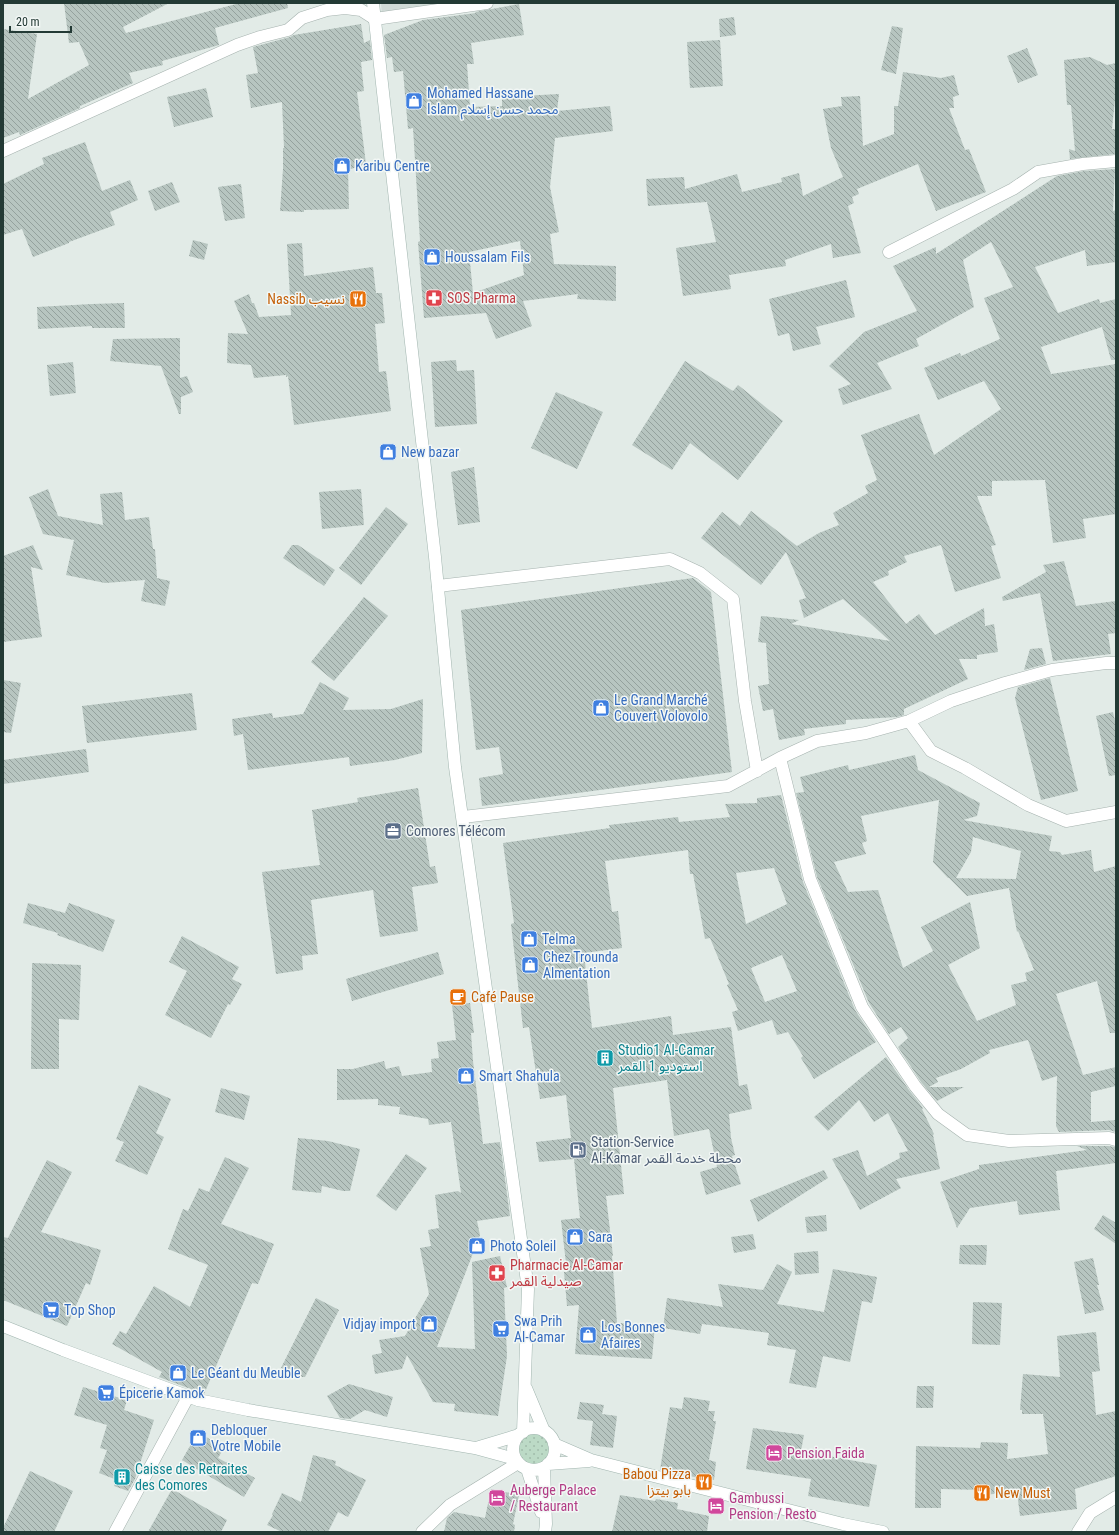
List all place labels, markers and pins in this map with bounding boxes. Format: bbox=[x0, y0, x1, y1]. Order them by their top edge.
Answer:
place label: Mohamed Hassane Islam محمد حسن إسلام bbox=[427, 85, 559, 120]
shop icon: Mohamed Hassane Islam محمد حسن إسلام bbox=[404, 91, 424, 111]
shop icon: Karibu Centre bbox=[332, 156, 352, 176]
place label: Karibu Centre bbox=[355, 158, 430, 174]
shop icon: Houssalam Fils bbox=[422, 247, 442, 267]
place label: Houssalam Fils bbox=[445, 249, 530, 265]
pharmacy icon: SOS Pharma bbox=[424, 288, 444, 308]
restaurant icon: Nassib نسيب bbox=[348, 289, 368, 309]
place label: SOS Pharma bbox=[447, 290, 516, 306]
place label: Nassib نسيب bbox=[267, 291, 345, 307]
shop icon: New bazar bbox=[378, 442, 398, 462]
place label: New bazar bbox=[401, 444, 459, 460]
place label: Le Grand Marché Couvert Volovolo bbox=[614, 692, 708, 724]
shop icon: Le Grand Marché Couvert Volovolo bbox=[591, 698, 611, 718]
office icon: Comores Télécom bbox=[383, 821, 403, 841]
place label: Comores Télécom bbox=[406, 823, 506, 839]
shop icon: Telma bbox=[519, 929, 539, 949]
place label: Telma bbox=[542, 931, 576, 947]
place label: Chez Trounda Almentation bbox=[543, 949, 618, 981]
shop icon: Chez Trounda Almentation bbox=[520, 955, 540, 975]
cafe icon: Café Pause bbox=[448, 987, 468, 1007]
place label: Café Pause bbox=[471, 989, 534, 1005]
place label: Studio1 Al-Camar استوديو 1 القمر bbox=[617, 1042, 714, 1075]
building icon: Studio1 Al-Camar استوديو 1 القمر bbox=[595, 1048, 615, 1068]
shop icon: Smart Shahula bbox=[456, 1066, 476, 1086]
place label: Smart Shahula bbox=[479, 1068, 560, 1084]
place label: Station-Service Al-Kamar محطة خدمة القمر bbox=[591, 1134, 742, 1167]
fuel station icon: Station-Service Al-Kamar محطة خدمة القمر bbox=[568, 1140, 588, 1160]
shop icon: Sara bbox=[565, 1227, 585, 1247]
place label: Sara bbox=[588, 1229, 613, 1245]
shop icon: Photo Soleil bbox=[467, 1236, 487, 1256]
place label: Photo Soleil bbox=[490, 1238, 556, 1254]
place label: Pharmacie Al-Camar صيدلية القمر bbox=[509, 1257, 623, 1290]
pharmacy icon: Pharmacie Al-Camar صيدلية القمر bbox=[487, 1263, 507, 1283]
supermarket icon: Top Shop bbox=[41, 1300, 61, 1320]
place label: Top Shop bbox=[64, 1302, 116, 1318]
place label: Swa Prih Al-Camar bbox=[514, 1313, 565, 1345]
shop icon: Vidjay import bbox=[419, 1314, 439, 1334]
place label: Vidjay import bbox=[343, 1316, 416, 1332]
supermarket icon: Swa Prih Al-Camar bbox=[491, 1319, 511, 1339]
place label: Los Bonnes Afaires bbox=[601, 1319, 665, 1351]
shop icon: Los Bonnes Afaires bbox=[578, 1325, 598, 1345]
shop icon: Le Géant du Meuble bbox=[168, 1363, 188, 1383]
place label: Le Géant du Meuble bbox=[191, 1365, 301, 1381]
supermarket icon: Épicerie Kamok bbox=[96, 1383, 116, 1403]
place label: Épicerie Kamok bbox=[119, 1384, 205, 1401]
place label: Debloquer Votre Mobile bbox=[211, 1422, 282, 1454]
shop icon: Debloquer Votre Mobile bbox=[188, 1428, 208, 1448]
hotel icon: Pension Faida bbox=[764, 1443, 784, 1463]
place label: Pension Faida bbox=[787, 1445, 865, 1461]
place label: Caisse des Retraites des Comores bbox=[135, 1461, 248, 1493]
place label: Babou Pizza بابو بيتزا bbox=[623, 1466, 691, 1499]
building icon: Caisse des Retraites des Comores bbox=[112, 1467, 132, 1487]
restaurant icon: Babou Pizza بابو بيتزا bbox=[694, 1472, 714, 1492]
place label: Auberge Palace / Restaurant bbox=[510, 1482, 597, 1514]
restaurant icon: New Must bbox=[972, 1483, 992, 1503]
place label: New Must bbox=[995, 1485, 1050, 1501]
hotel icon: Auberge Palace / Restaurant bbox=[487, 1488, 507, 1508]
place label: Gambussi Pension / Resto bbox=[729, 1490, 816, 1522]
hotel icon: Gambussi Pension / Resto bbox=[706, 1496, 726, 1516]

